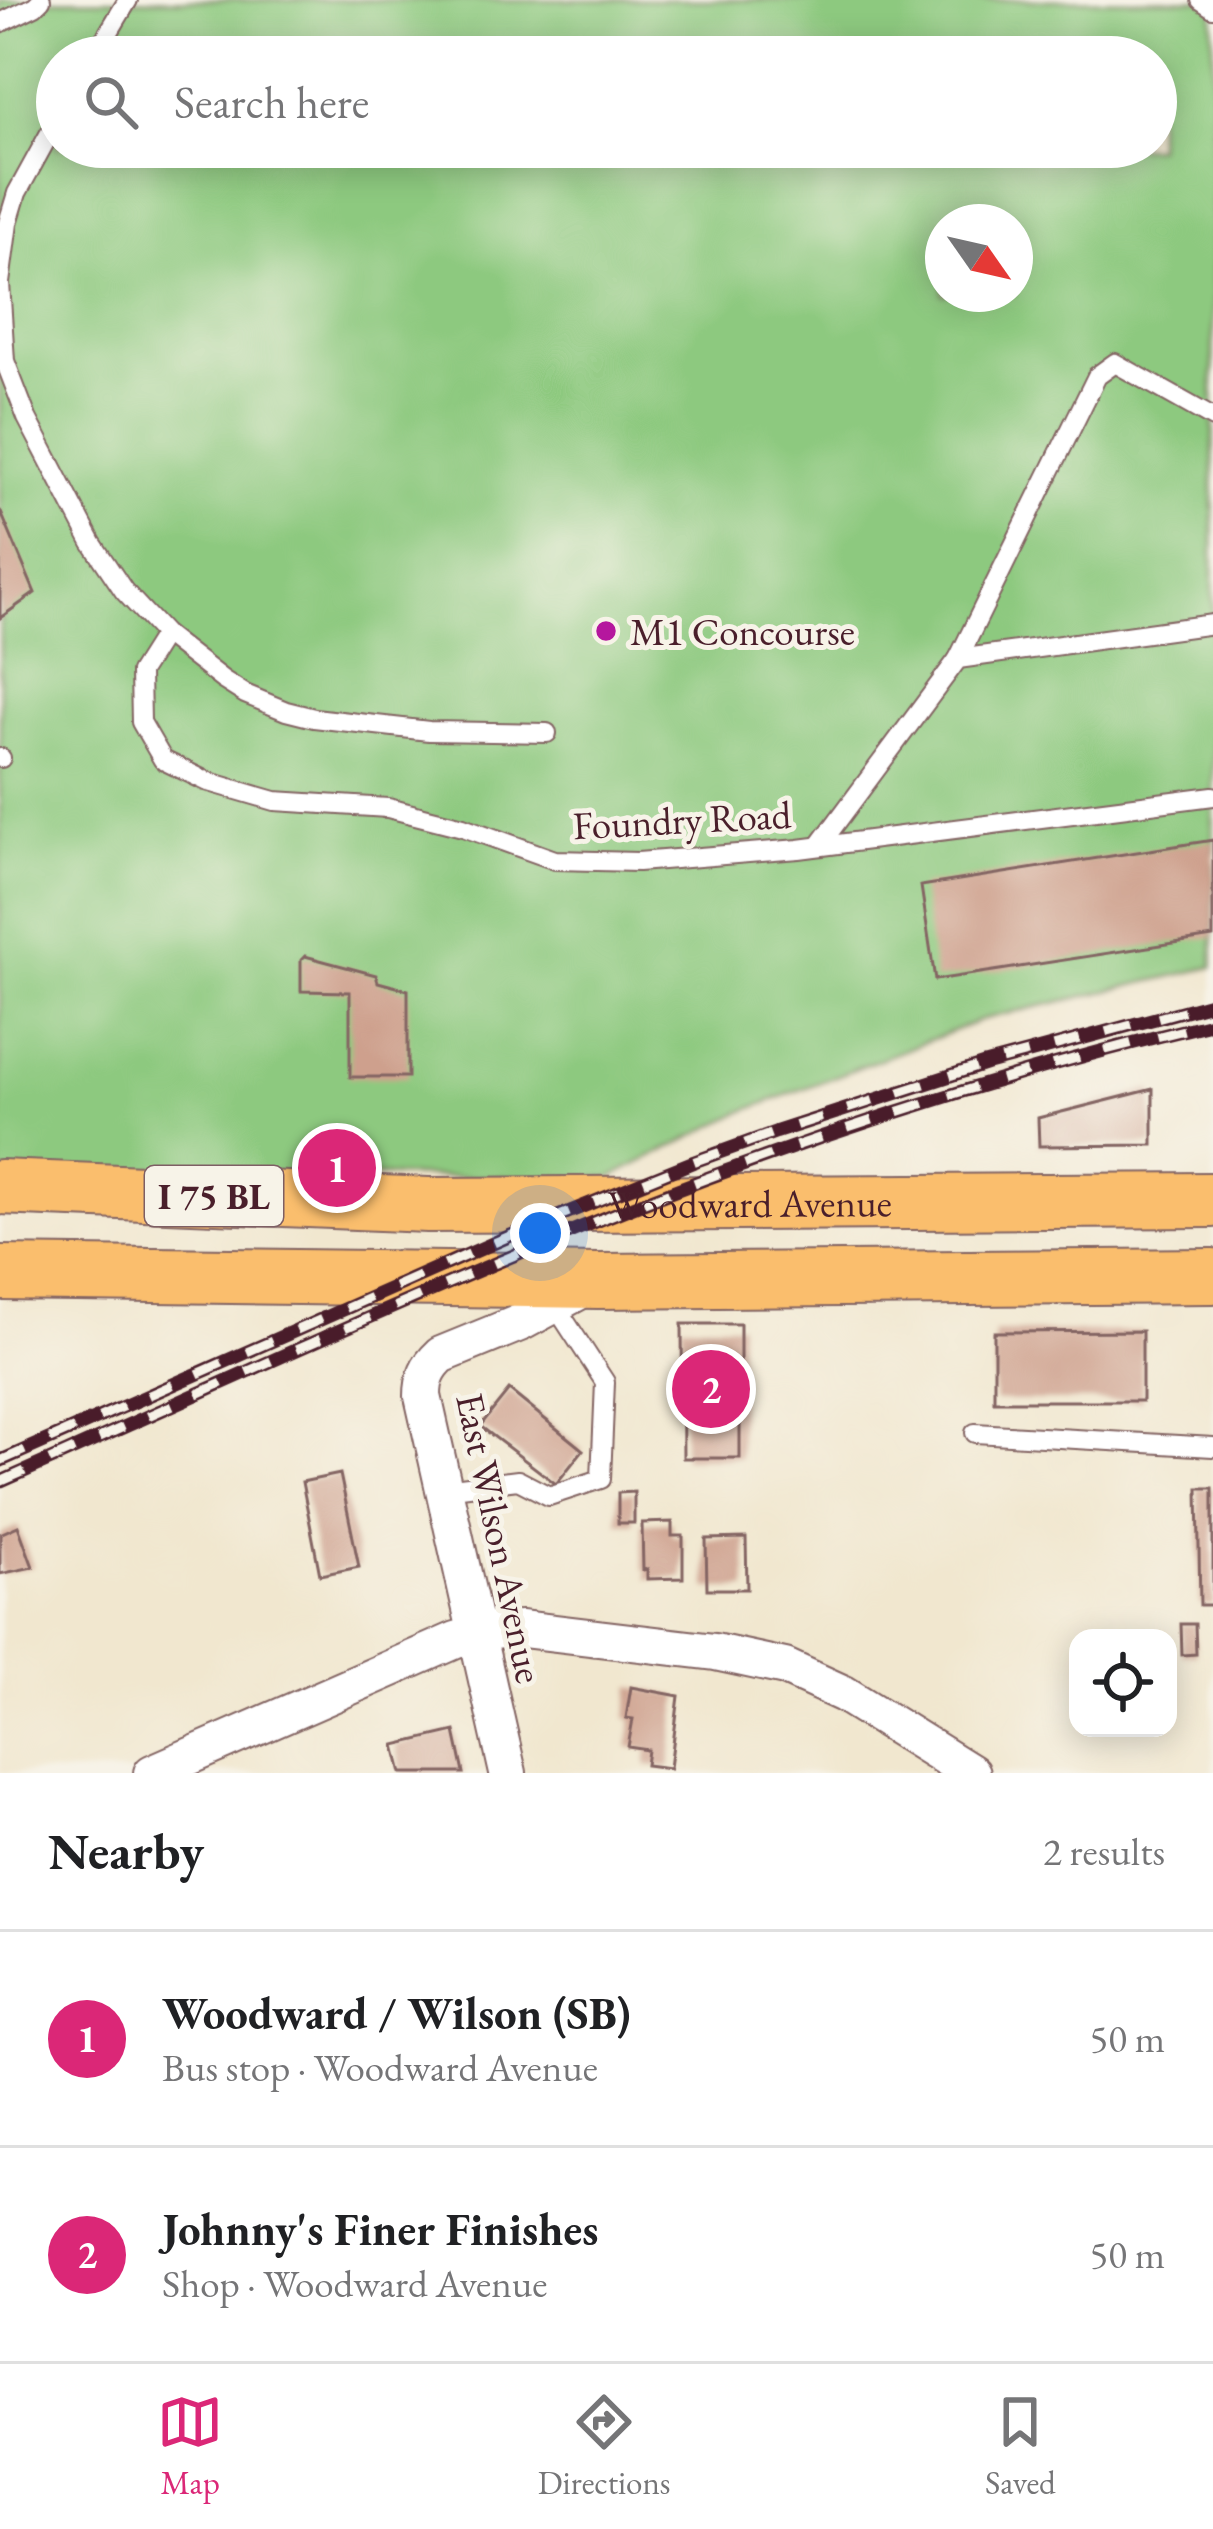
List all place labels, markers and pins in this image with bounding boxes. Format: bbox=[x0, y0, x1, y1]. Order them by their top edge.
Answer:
place label: M1 Concourse bbox=[630, 606, 855, 657]
marker: M1 Concourse bbox=[593, 618, 619, 644]
pin: 1 bbox=[298, 1123, 376, 1213]
pin: 2 bbox=[672, 1344, 750, 1434]

